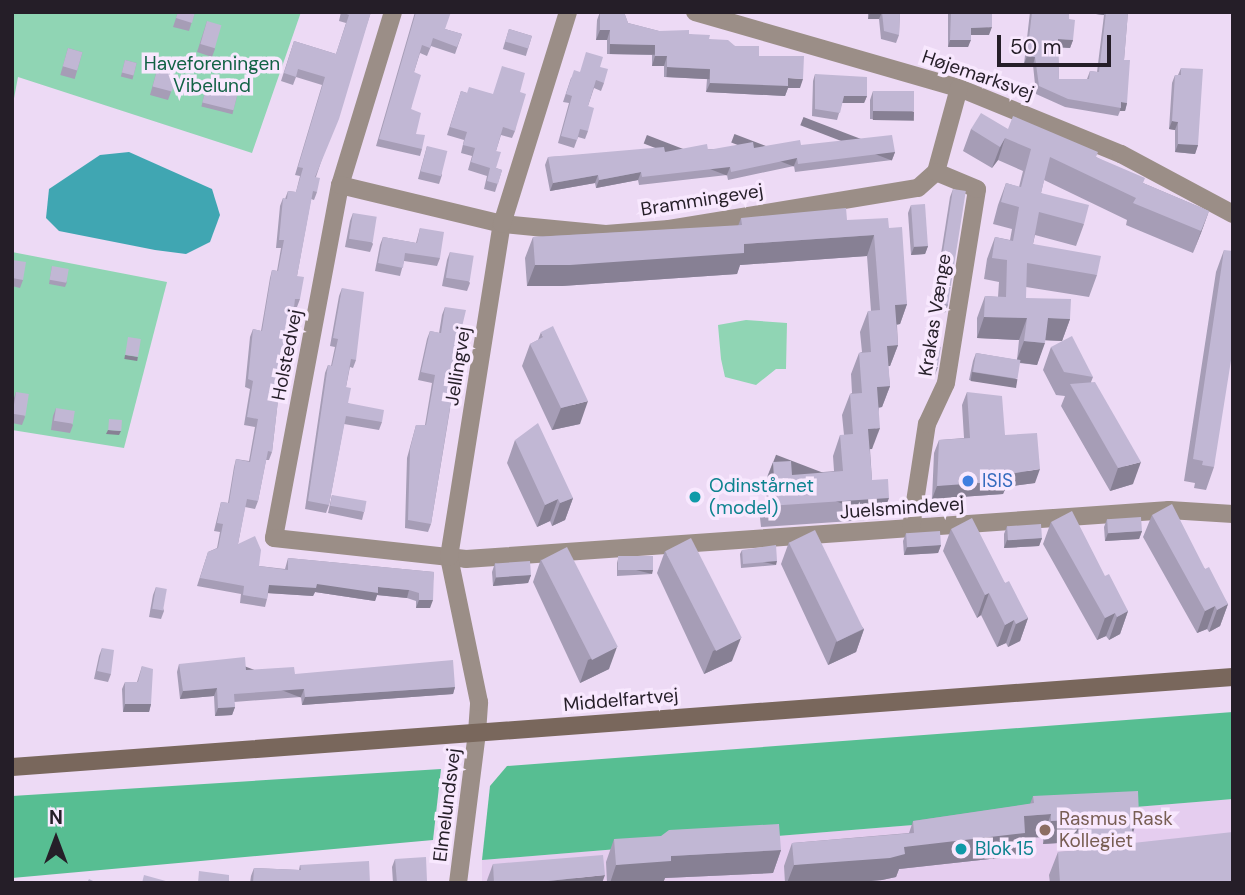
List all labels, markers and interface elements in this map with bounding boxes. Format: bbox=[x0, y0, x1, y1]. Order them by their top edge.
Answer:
scale bar bbox=[1000, 21, 1114, 65]
text: 50 m bbox=[1010, 33, 1061, 61]
street label: Højemarksvej bbox=[919, 45, 1037, 105]
park label: Haveforeningen Vibelund bbox=[144, 53, 280, 97]
street label: Brammingevej bbox=[639, 179, 765, 221]
street label: Krakas Vænge bbox=[914, 252, 956, 378]
street label: Holstedvej bbox=[267, 307, 307, 403]
street label: Jellingvej bbox=[440, 325, 476, 407]
place label: ISIS bbox=[982, 470, 1013, 492]
marker: ISIS bbox=[960, 473, 976, 489]
place label: Odinstårnet (model) bbox=[709, 475, 814, 519]
marker: Odinstårnet (model) bbox=[687, 489, 703, 505]
street label: Juelsmindevej bbox=[839, 492, 965, 524]
street label: Middelfartvej bbox=[563, 684, 679, 716]
street label: Elmelundsvej bbox=[429, 747, 465, 863]
north arrow bbox=[21, 804, 91, 874]
text: N bbox=[49, 805, 63, 830]
place label: Rasmus Rask Kollegiet bbox=[1059, 808, 1173, 852]
marker: Rasmus Rask Kollegiet bbox=[1037, 822, 1053, 838]
place label: Blok 15 bbox=[975, 838, 1034, 860]
marker: Blok 15 bbox=[953, 841, 969, 857]

